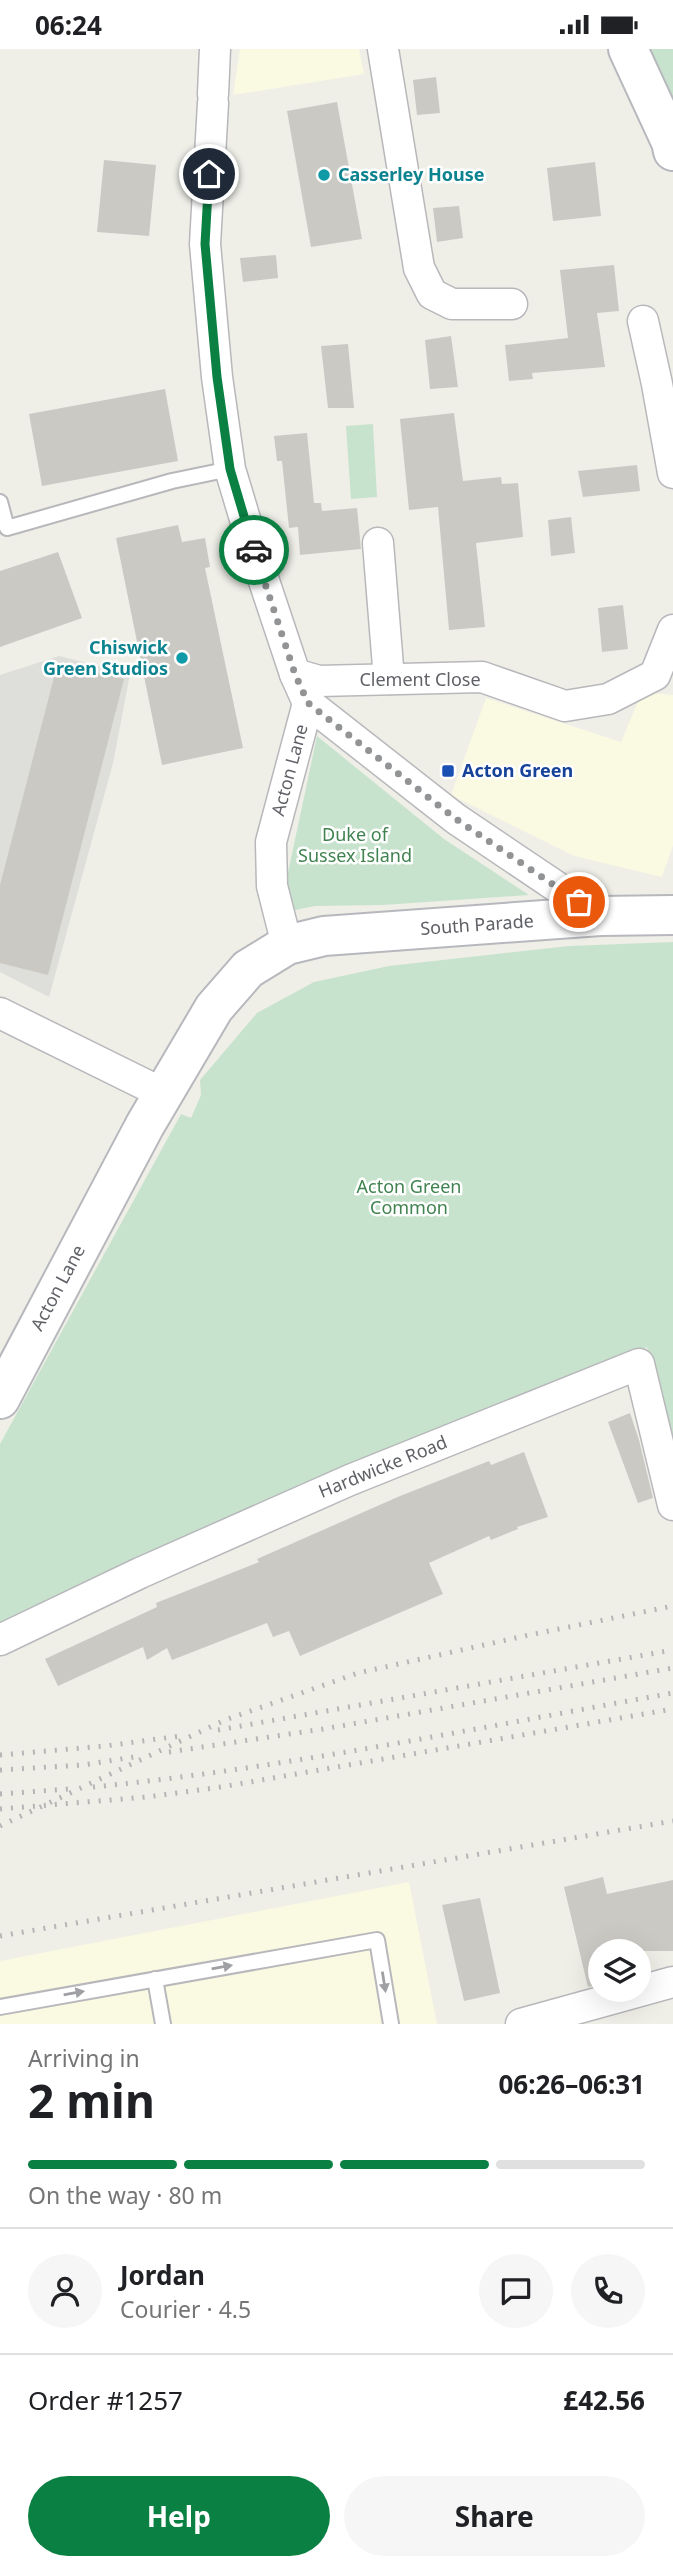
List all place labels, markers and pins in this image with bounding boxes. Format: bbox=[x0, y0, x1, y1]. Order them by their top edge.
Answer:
pin bbox=[179, 144, 239, 204]
place label: Casserley House bbox=[338, 162, 484, 186]
marker: Casserley House bbox=[316, 167, 332, 183]
place label: Chiswick Green Studios bbox=[43, 635, 169, 680]
marker: Chiswick Green Studios bbox=[174, 650, 190, 666]
place label: Acton Green bbox=[462, 758, 573, 782]
marker: Acton Green bbox=[440, 763, 456, 779]
pin bbox=[549, 872, 609, 932]

